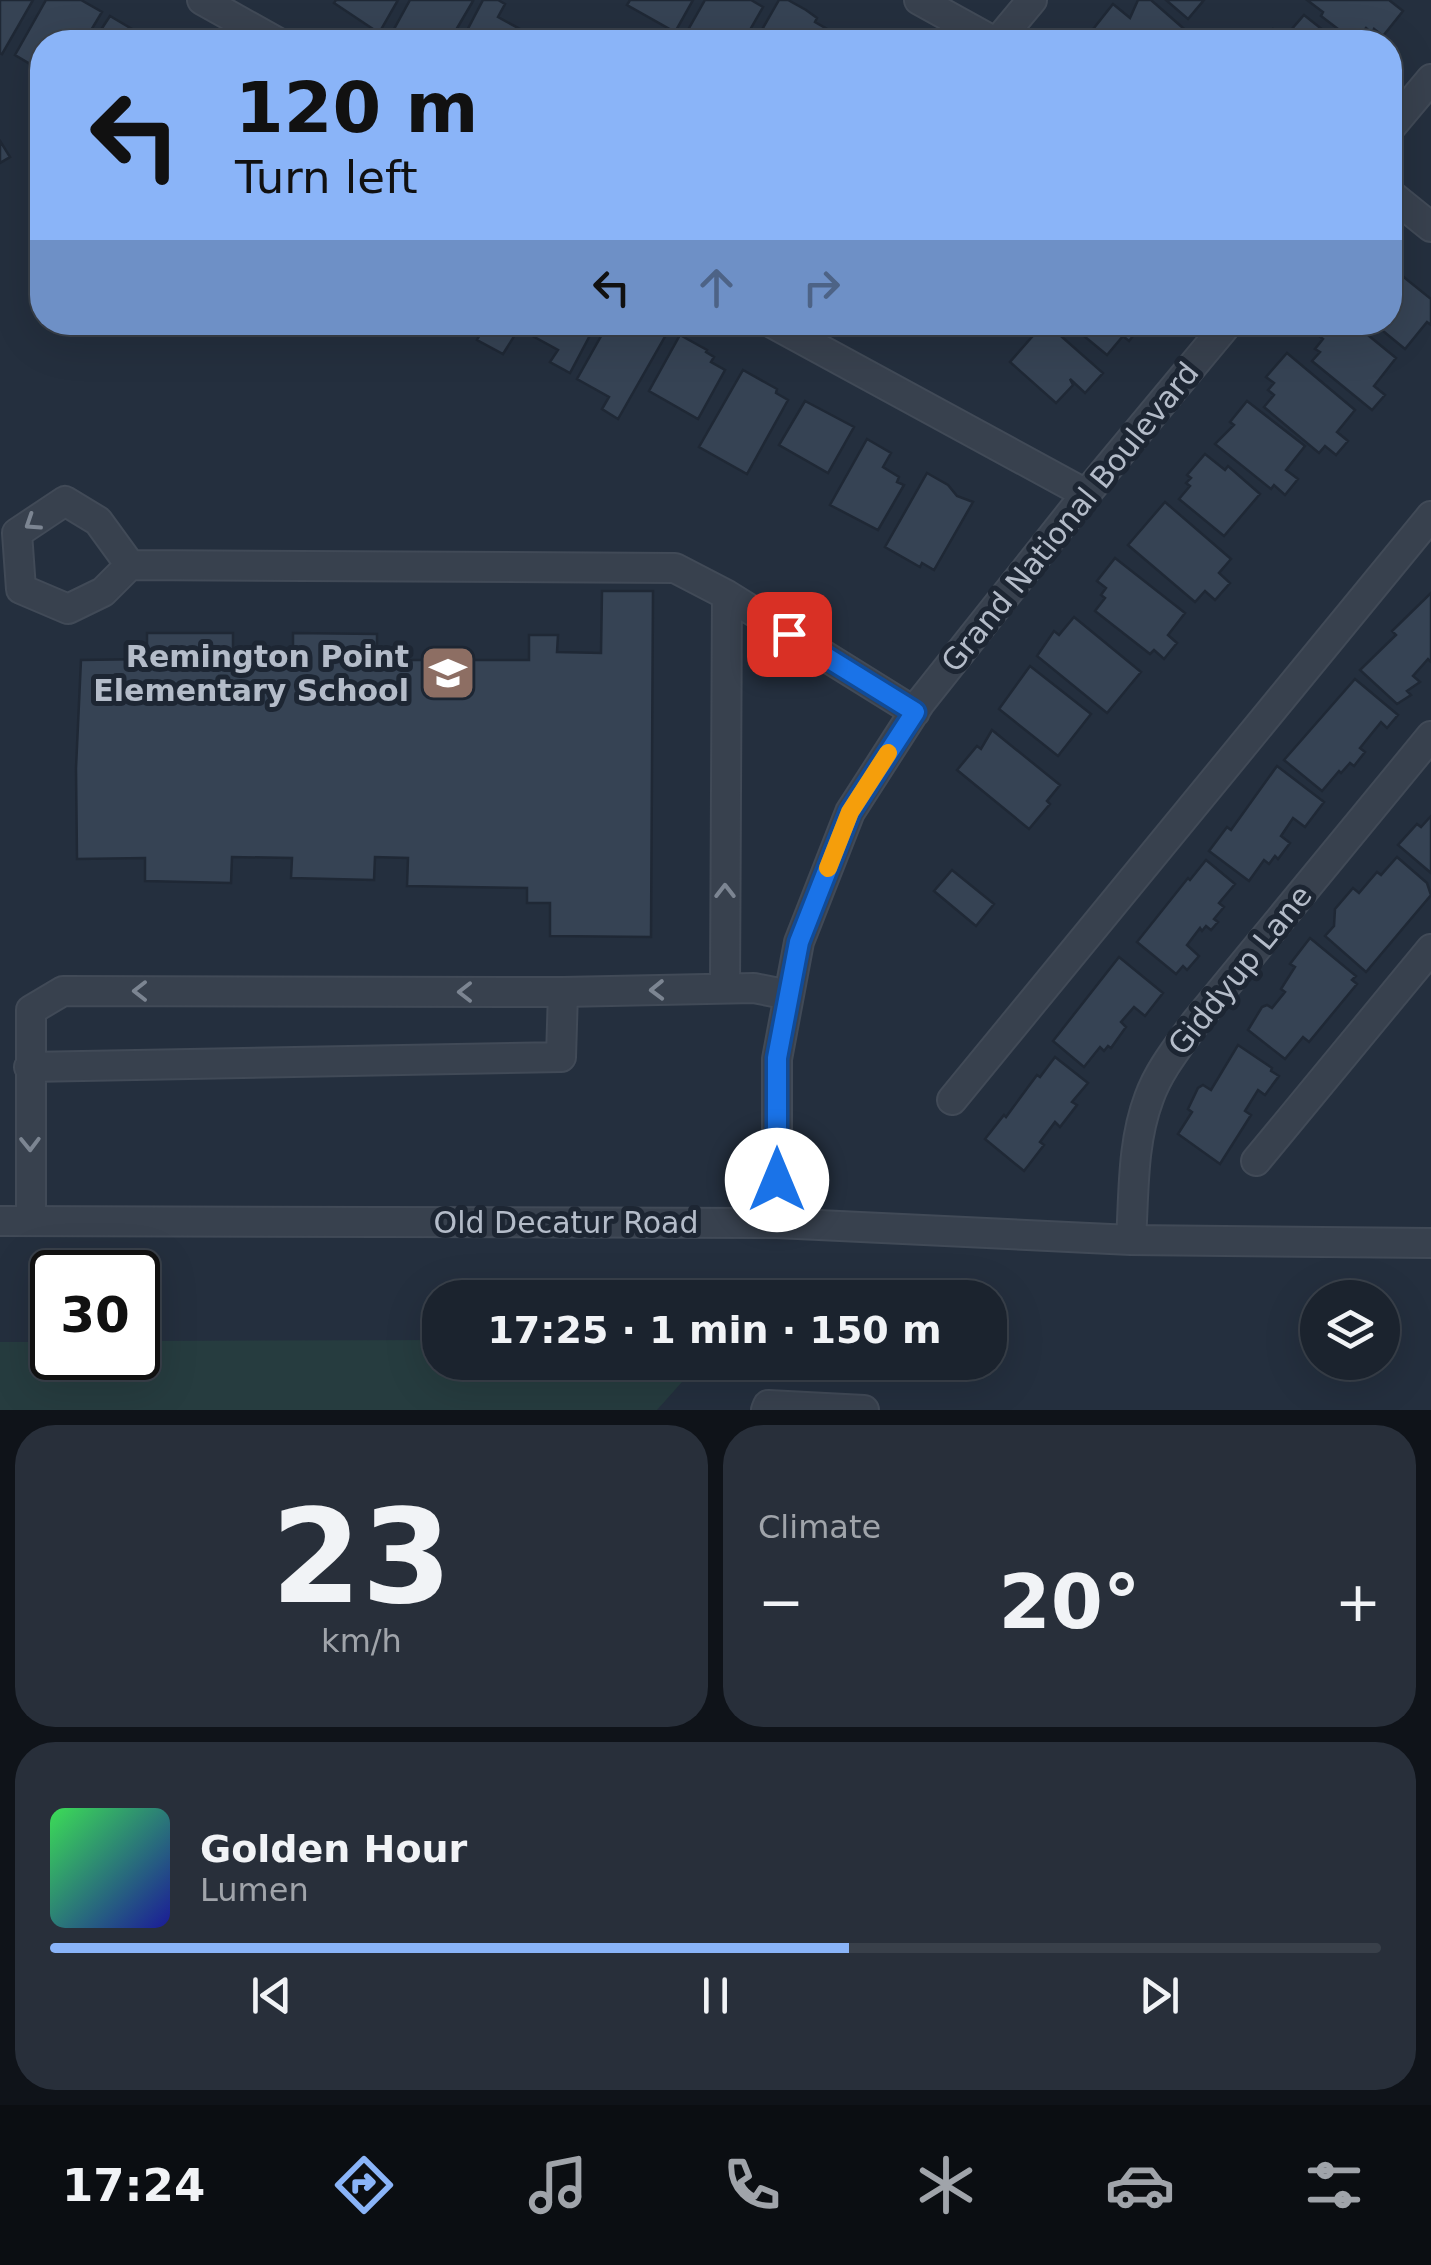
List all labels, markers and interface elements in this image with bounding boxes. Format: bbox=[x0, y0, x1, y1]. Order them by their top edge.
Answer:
text: 120 m bbox=[235, 67, 478, 149]
icon: left bbox=[70, 70, 200, 200]
text: Turn left bbox=[235, 151, 418, 204]
icon: left bbox=[584, 260, 639, 315]
icon: ahead bbox=[689, 260, 744, 315]
icon: right bbox=[794, 260, 849, 315]
street label: Grand National Boulevard bbox=[934, 355, 1206, 679]
one-way arrow bbox=[24, 510, 42, 529]
pin bbox=[747, 592, 832, 677]
icon: arrive bbox=[762, 607, 817, 662]
place label: Remington Point Elementary School bbox=[93, 639, 409, 708]
school or university icon: Remington Point Elementary School bbox=[418, 643, 478, 703]
street label: Giddyup Lane bbox=[1161, 878, 1319, 1062]
one-way arrow bbox=[715, 882, 736, 898]
one-way arrow bbox=[649, 979, 665, 1000]
one-way arrow bbox=[132, 980, 148, 1002]
one-way arrow bbox=[457, 981, 472, 1003]
position arrow bbox=[725, 1128, 829, 1232]
one-way arrow bbox=[19, 1138, 41, 1153]
street label: Old Decatur Road bbox=[434, 1205, 698, 1240]
speed limit sign: 30 bbox=[30, 1250, 160, 1380]
map controls bbox=[1300, 1280, 1400, 1380]
button: layers bbox=[1300, 1280, 1400, 1380]
text: 17:25 · 1 min · 150 m bbox=[487, 1308, 942, 1352]
text: 23 bbox=[271, 1481, 452, 1633]
text: Climate bbox=[758, 1508, 881, 1546]
text: 20° bbox=[999, 1558, 1140, 1646]
text: − bbox=[758, 1570, 804, 1634]
text: + bbox=[1335, 1570, 1381, 1634]
text: km/h bbox=[321, 1622, 402, 1660]
text: Golden Hour bbox=[200, 1827, 467, 1871]
text: Lumen bbox=[200, 1871, 309, 1909]
icon: previous bbox=[244, 1968, 299, 2023]
icon: pause bbox=[688, 1968, 743, 2023]
icon: next bbox=[1132, 1968, 1187, 2023]
icon: directions bbox=[329, 2150, 399, 2220]
icon: music bbox=[523, 2150, 593, 2220]
icon: phone bbox=[717, 2150, 787, 2220]
icon: climate bbox=[911, 2150, 981, 2220]
icon: car bbox=[1105, 2150, 1175, 2220]
icon: filters bbox=[1299, 2150, 1369, 2220]
text: 17:24 bbox=[62, 2159, 205, 2212]

